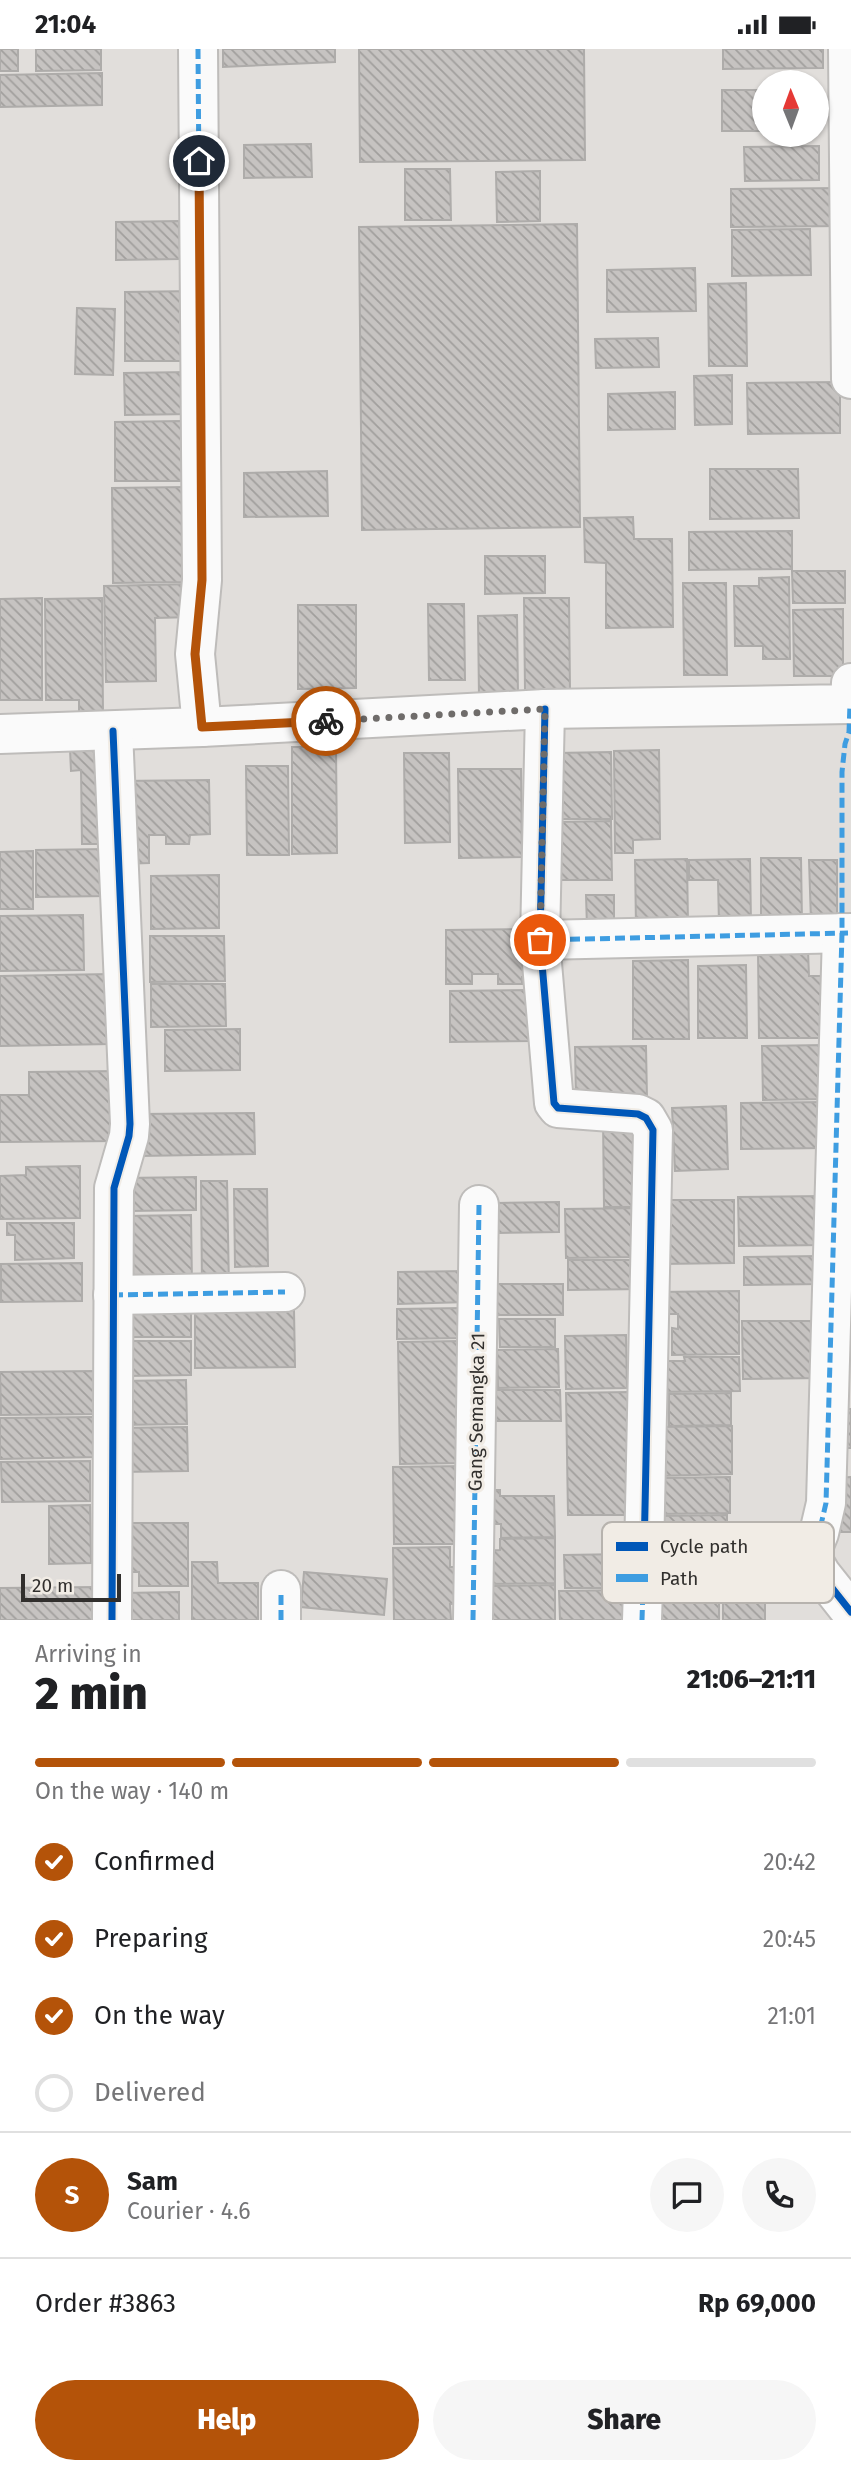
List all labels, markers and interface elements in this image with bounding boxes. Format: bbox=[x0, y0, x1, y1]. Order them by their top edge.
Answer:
text: 21:04 bbox=[35, 9, 96, 40]
north arrow bbox=[752, 70, 830, 147]
map controls bbox=[752, 70, 829, 147]
pin bbox=[169, 131, 229, 191]
icon: home bbox=[180, 142, 218, 180]
courier bbox=[291, 686, 361, 756]
icon: bike bbox=[307, 702, 345, 740]
pin bbox=[510, 910, 570, 970]
icon: bag bbox=[521, 921, 559, 959]
street label: Gang Semangka 21 bbox=[464, 1332, 489, 1492]
legend bbox=[602, 1522, 834, 1603]
text: Cycle path bbox=[660, 1535, 748, 1558]
text: Path bbox=[660, 1567, 698, 1590]
scale bar bbox=[21, 1571, 121, 1603]
text: 20 m bbox=[32, 1574, 73, 1597]
text: Arriving in bbox=[35, 1640, 142, 1668]
text: 21:06–21:11 bbox=[687, 1664, 816, 1695]
text: 2 min bbox=[35, 1666, 148, 1721]
text: On the way · 140 m bbox=[35, 1777, 229, 1805]
icon: check bbox=[35, 1843, 73, 1881]
text: Confirmed bbox=[94, 1846, 215, 1877]
text: 20:42 bbox=[763, 1848, 816, 1876]
icon: check bbox=[35, 1920, 73, 1958]
text: Preparing bbox=[94, 1923, 207, 1954]
text: 20:45 bbox=[763, 1925, 816, 1953]
icon: check bbox=[35, 1997, 73, 2035]
text: On the way bbox=[94, 2000, 225, 2031]
text: 21:01 bbox=[767, 2002, 816, 2030]
text: Delivered bbox=[94, 2077, 206, 2108]
button: chat bbox=[650, 2158, 724, 2232]
button: phone bbox=[742, 2158, 816, 2232]
text: Sam bbox=[127, 2166, 178, 2197]
text: S bbox=[65, 2180, 79, 2211]
text: Courier · 4.6 bbox=[127, 2197, 251, 2225]
text: Order #3863 bbox=[35, 2288, 176, 2319]
text: Rp 69,000 bbox=[698, 2288, 816, 2319]
button: Help bbox=[35, 2380, 419, 2460]
button: Share bbox=[433, 2380, 816, 2460]

